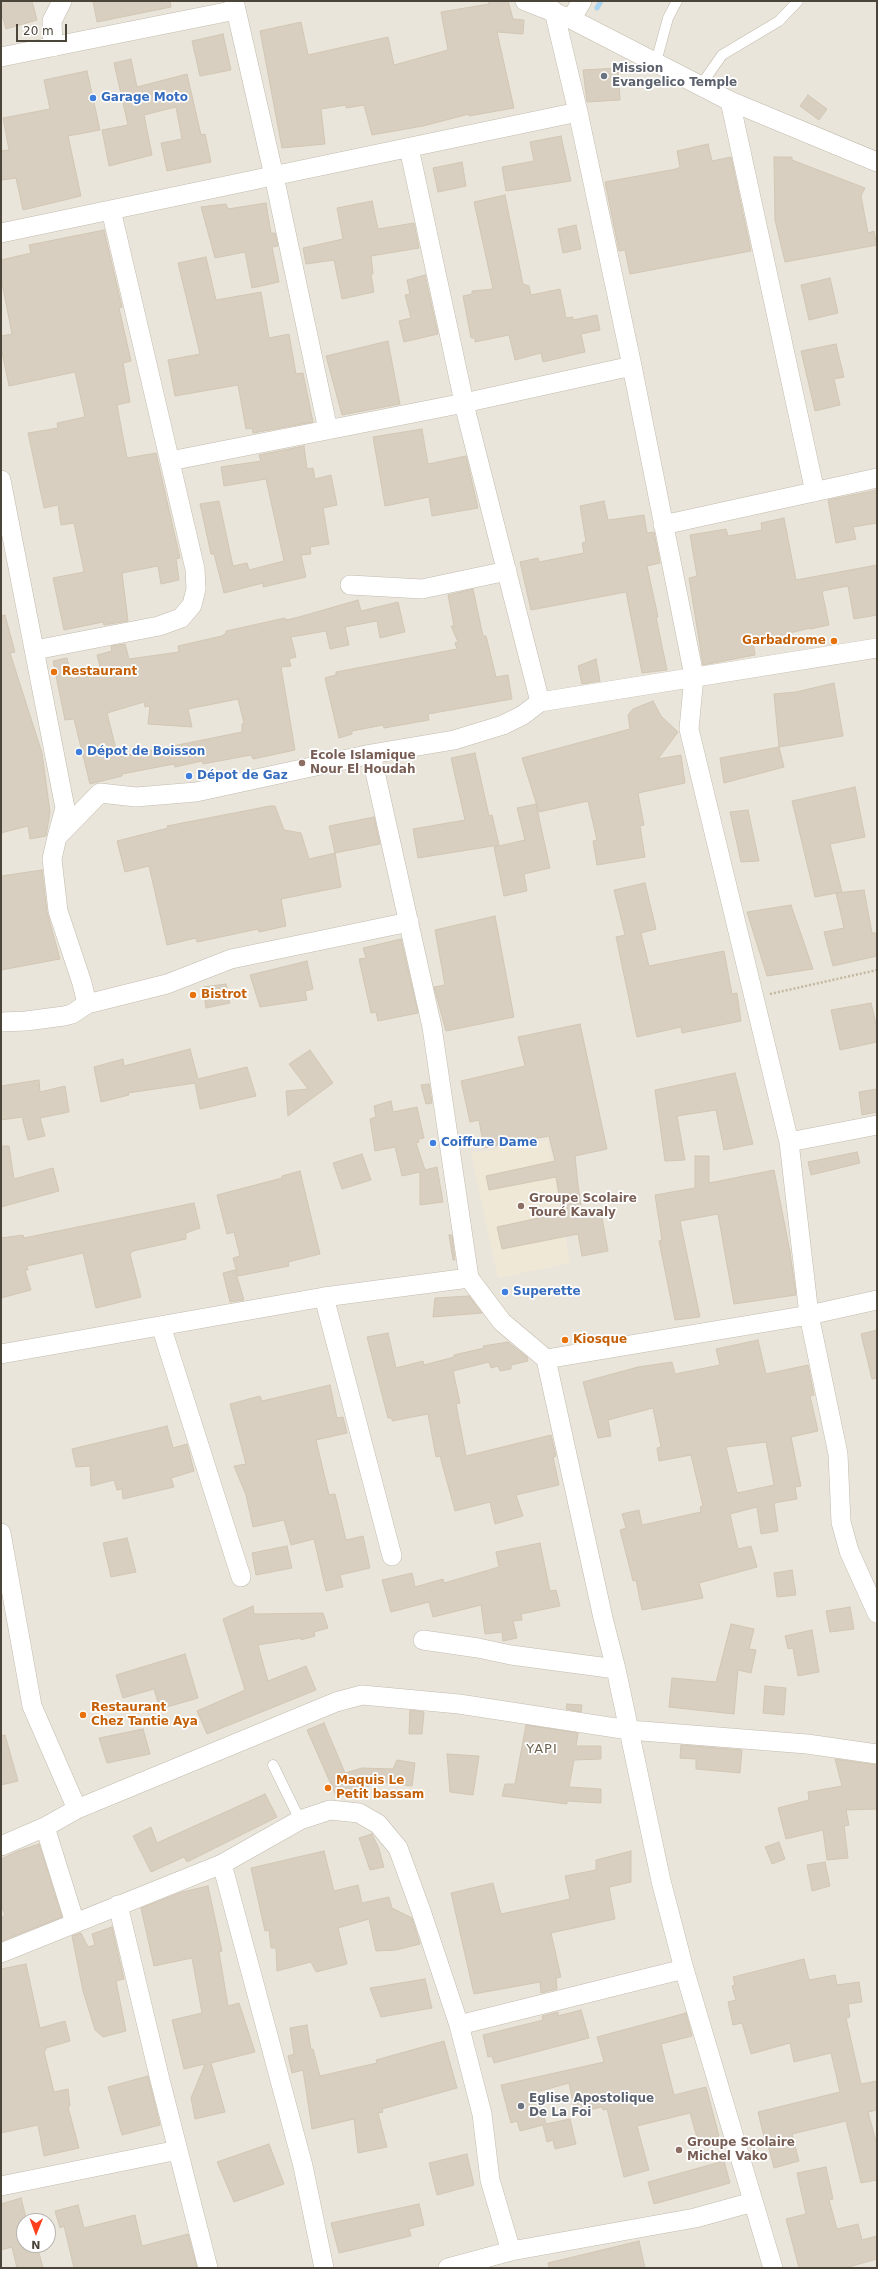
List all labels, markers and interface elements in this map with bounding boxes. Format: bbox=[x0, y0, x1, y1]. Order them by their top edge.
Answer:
scale bar bbox=[18, 16, 69, 42]
text: 20 m bbox=[23, 24, 54, 38]
place label: Mission Evangelico Temple bbox=[612, 62, 737, 90]
marker: Mission Evangelico Temple bbox=[599, 71, 609, 81]
place label: Garage Moto bbox=[101, 91, 188, 105]
marker: Garage Moto bbox=[88, 93, 98, 103]
place label: Garbadrome bbox=[742, 634, 826, 648]
marker: Garbadrome bbox=[829, 636, 839, 646]
place label: Restaurant bbox=[62, 665, 137, 679]
marker: Restaurant bbox=[49, 667, 59, 677]
place label: Dépot de Boisson bbox=[87, 745, 205, 759]
marker: Dépot de Boisson bbox=[74, 747, 84, 757]
place label: Ecole Islamique Nour El Houdah bbox=[310, 749, 416, 777]
marker: Ecole Islamique Nour El Houdah bbox=[297, 758, 307, 768]
place label: Dépot de Gaz bbox=[197, 769, 288, 783]
marker: Dépot de Gaz bbox=[184, 771, 194, 781]
place label: Bistrot bbox=[201, 988, 247, 1002]
marker: Bistrot bbox=[188, 990, 198, 1000]
place label: Coiffure Dame bbox=[441, 1136, 537, 1150]
marker: Coiffure Dame bbox=[428, 1138, 438, 1148]
place label: Groupe Scolaire Touré Kavaly bbox=[529, 1192, 637, 1220]
marker: Groupe Scolaire Touré Kavaly bbox=[516, 1201, 526, 1211]
place label: Superette bbox=[513, 1285, 581, 1299]
marker: Superette bbox=[500, 1287, 510, 1297]
place label: Kiosque bbox=[573, 1333, 627, 1347]
marker: Kiosque bbox=[560, 1335, 570, 1345]
place label: Restaurant Chez Tantie Aya bbox=[91, 1701, 198, 1729]
marker: Restaurant Chez Tantie Aya bbox=[78, 1710, 88, 1720]
district label: YAPI bbox=[526, 1742, 558, 1758]
place label: Maquis Le Petit bassam bbox=[336, 1774, 424, 1802]
marker: Maquis Le Petit bassam bbox=[323, 1783, 333, 1793]
place label: Eglise Apostolique De La Foi bbox=[529, 2092, 654, 2120]
marker: Eglise Apostolique De La Foi bbox=[516, 2101, 526, 2111]
place label: Groupe Scolaire Michel Vako bbox=[687, 2136, 795, 2164]
marker: Groupe Scolaire Michel Vako bbox=[674, 2145, 684, 2155]
north arrow bbox=[16, 2213, 56, 2253]
text: N bbox=[31, 2238, 41, 2251]

